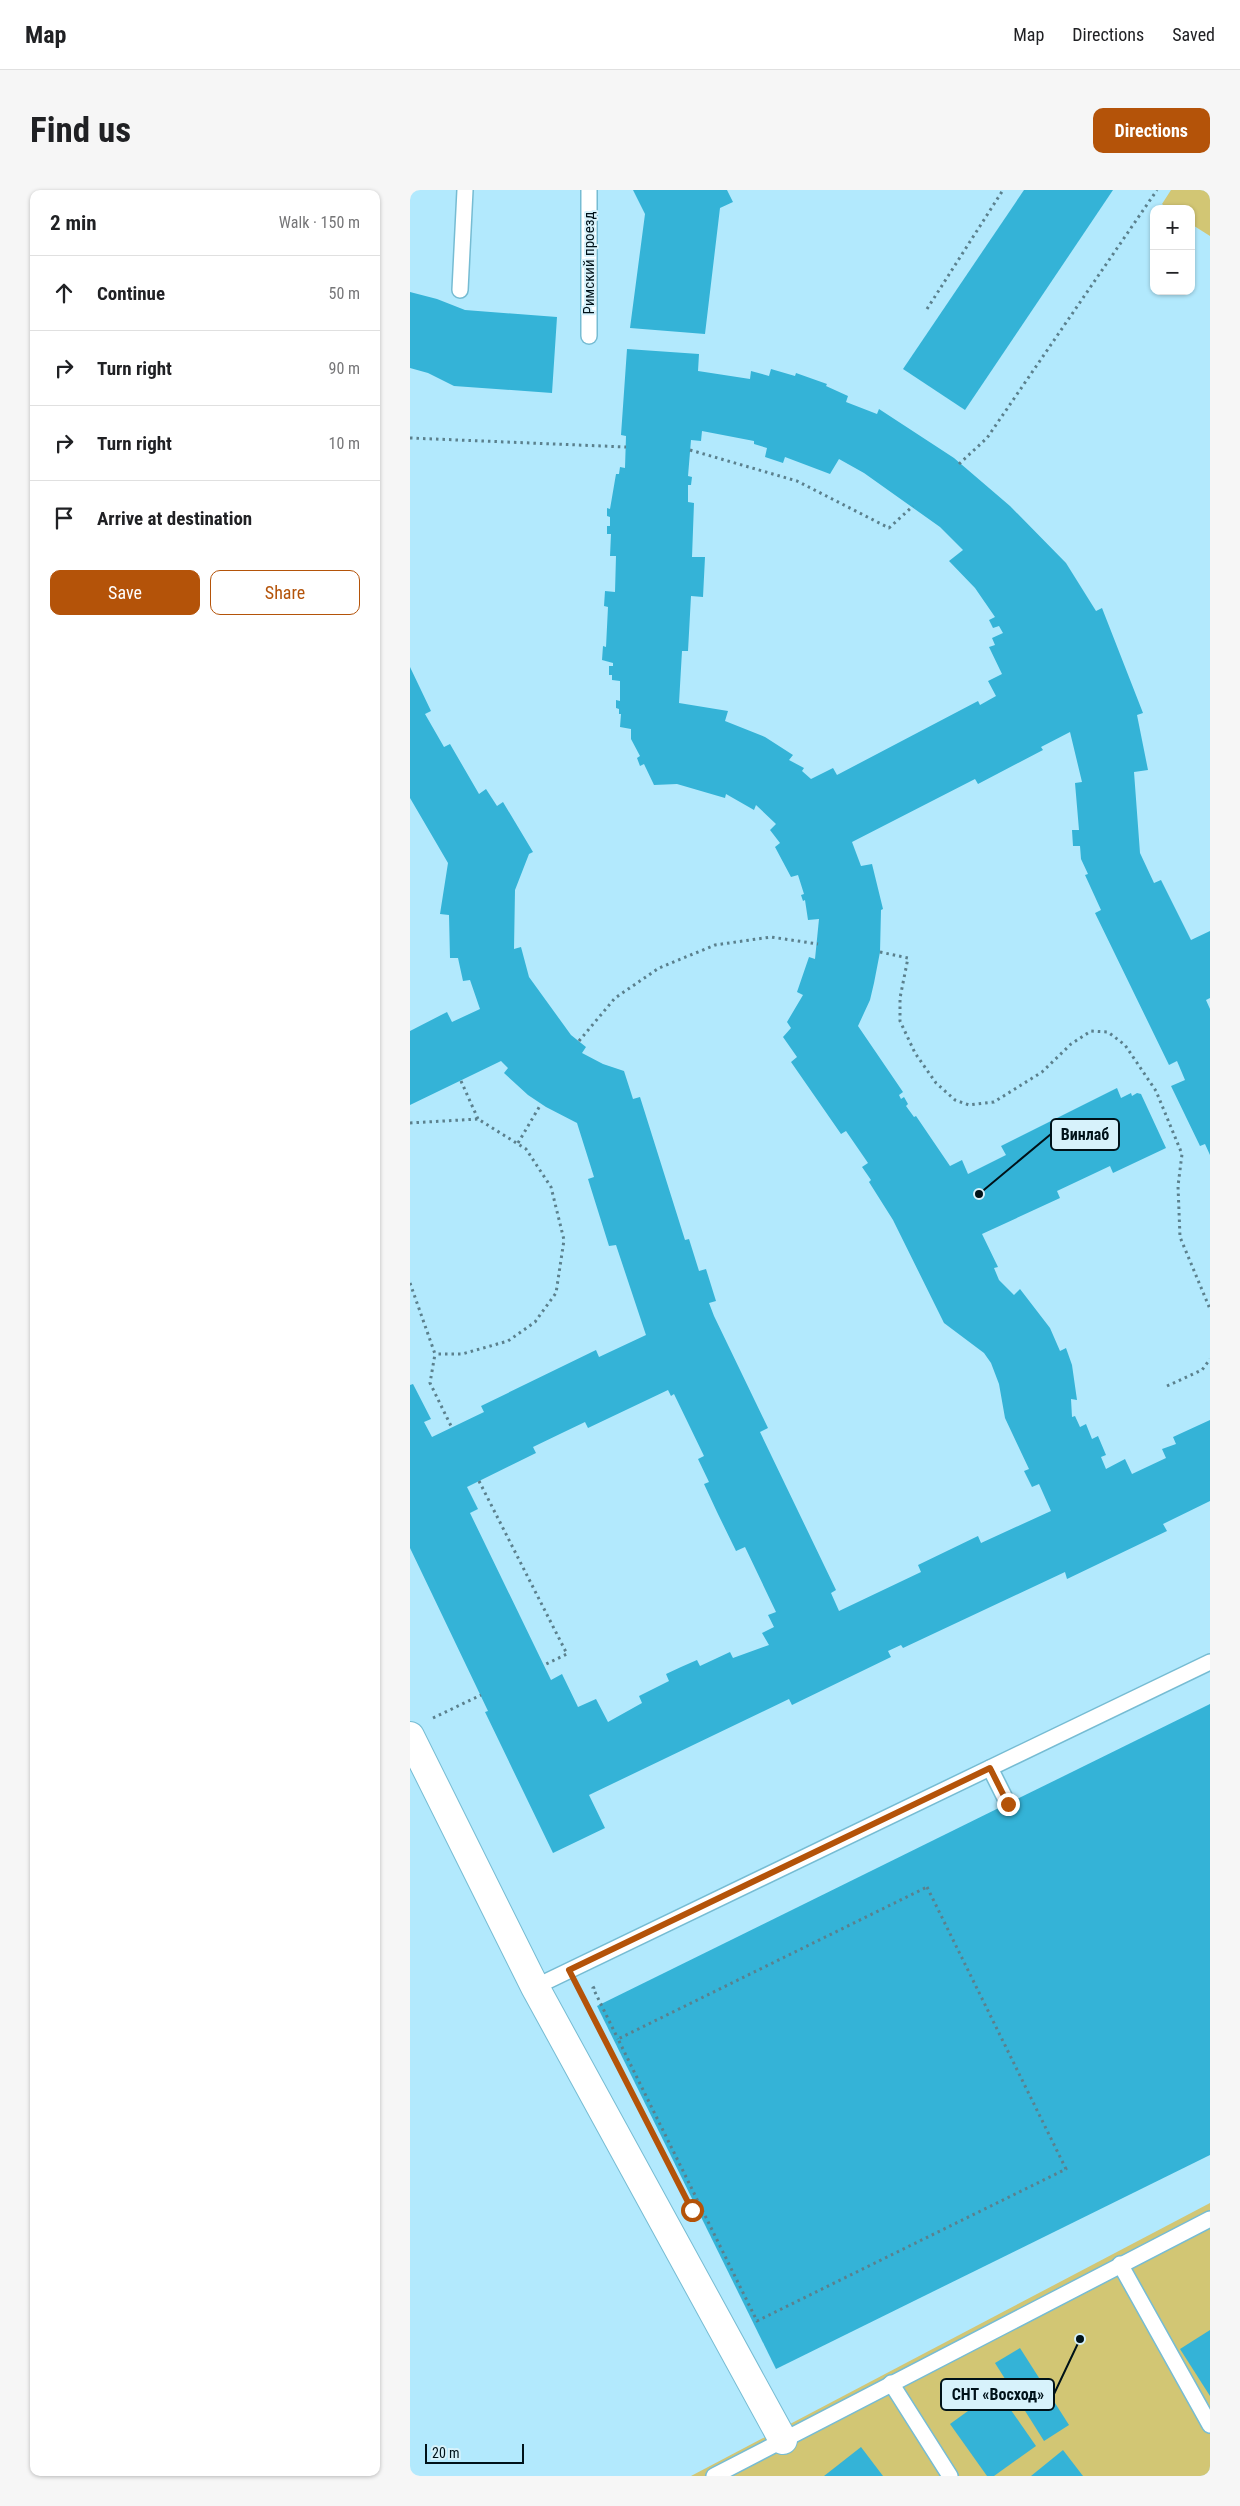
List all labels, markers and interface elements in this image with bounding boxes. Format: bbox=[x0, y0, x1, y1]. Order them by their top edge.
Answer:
text: Map bbox=[25, 21, 66, 49]
text: Map bbox=[1013, 24, 1044, 45]
text: Directions bbox=[1072, 24, 1144, 45]
text: Saved bbox=[1172, 24, 1215, 45]
button: Directions bbox=[1093, 108, 1210, 153]
text: Find us bbox=[30, 110, 131, 151]
map controls bbox=[1150, 205, 1195, 295]
button: + bbox=[1150, 205, 1195, 250]
text: 2 min bbox=[50, 211, 97, 235]
street label: Римский проезд bbox=[580, 212, 598, 314]
text: Walk · 150 m bbox=[279, 213, 360, 232]
button: − bbox=[1150, 250, 1195, 295]
icon: ahead bbox=[50, 279, 78, 307]
text: Continue bbox=[97, 282, 165, 305]
text: 50 m bbox=[328, 284, 360, 303]
icon: right bbox=[50, 354, 78, 382]
text: Turn right bbox=[97, 357, 172, 380]
text: 90 m bbox=[328, 359, 360, 378]
icon: right bbox=[50, 429, 78, 457]
text: Turn right bbox=[97, 432, 172, 455]
text: 10 m bbox=[328, 434, 360, 453]
icon: arrive bbox=[50, 504, 78, 532]
text: Arrive at destination bbox=[97, 507, 252, 530]
button: Save bbox=[50, 570, 200, 615]
button: Share bbox=[210, 570, 360, 615]
callout: Винлаб bbox=[1051, 1119, 1119, 1150]
text: Винлаб bbox=[1061, 1125, 1109, 1144]
route end bbox=[997, 1793, 1020, 1816]
route start bbox=[681, 2199, 704, 2222]
callout: СНТ «Восход» bbox=[941, 2379, 1054, 2410]
text: СНТ «Восход» bbox=[952, 2385, 1044, 2404]
scale bar bbox=[425, 2441, 524, 2464]
text: 20 m bbox=[432, 2445, 460, 2461]

